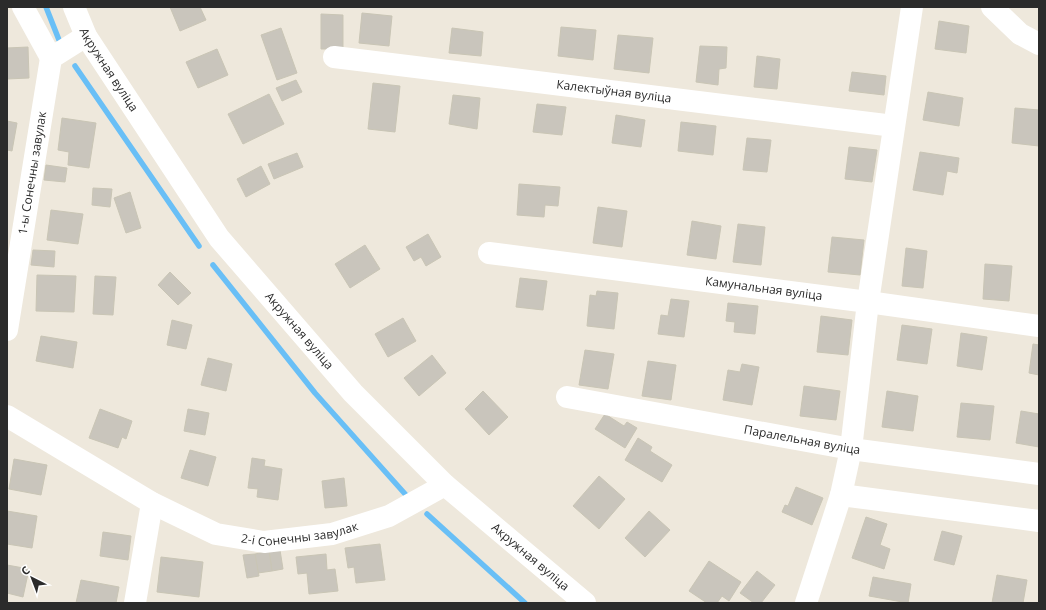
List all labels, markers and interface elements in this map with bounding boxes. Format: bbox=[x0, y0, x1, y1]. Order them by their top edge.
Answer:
street label: Акружная вуліца bbox=[76, 25, 143, 115]
street label: Калектыўная вуліца bbox=[555, 75, 672, 107]
street label: 1-ы Сонечны завулак bbox=[14, 109, 50, 236]
street label: Камунальная вуліца bbox=[704, 272, 823, 304]
street label: Акружная вуліца bbox=[262, 288, 338, 373]
street label: Паралельная вуліца bbox=[743, 421, 861, 458]
street label: 2-і Сонечны завулак bbox=[240, 517, 361, 550]
street label: Акружная вуліца bbox=[488, 519, 573, 594]
north arrow bbox=[12, 558, 52, 598]
text: С bbox=[17, 562, 33, 578]

